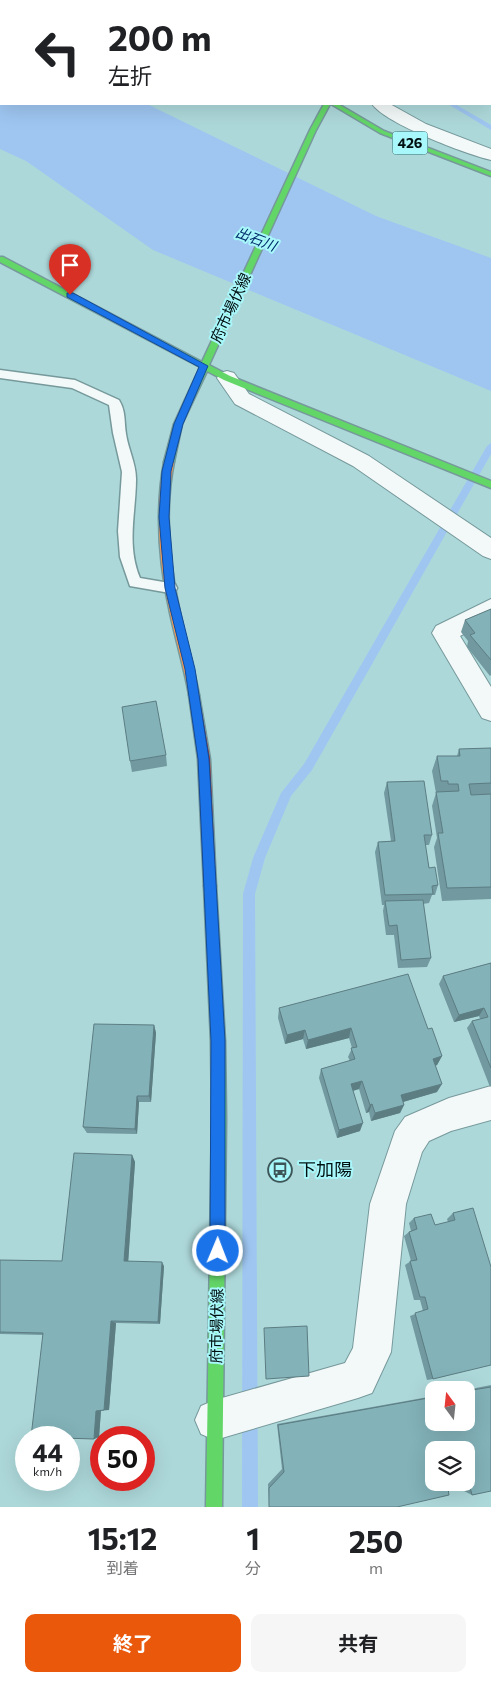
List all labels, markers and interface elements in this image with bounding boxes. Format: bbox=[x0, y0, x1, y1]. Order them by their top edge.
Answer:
text: 200 m bbox=[108, 15, 211, 58]
icon: left bbox=[25, 20, 90, 85]
text: 左折 bbox=[108, 62, 152, 89]
road number: 426 bbox=[392, 132, 428, 154]
water label: 出石川 bbox=[234, 223, 281, 255]
pin bbox=[49, 244, 91, 295]
icon: arrive bbox=[56, 251, 84, 279]
street label: 府市場伏線 bbox=[206, 270, 254, 345]
bus stop icon: 下加陽 bbox=[267, 1157, 293, 1183]
place label: 下加陽 bbox=[298, 1158, 352, 1180]
position arrow bbox=[191, 1224, 243, 1276]
street label: 府市場伏線 bbox=[206, 1288, 226, 1364]
north arrow bbox=[425, 1381, 475, 1431]
map controls bbox=[425, 1381, 475, 1491]
speed limit sign: 50 bbox=[90, 1426, 155, 1491]
text: 44 bbox=[32, 1437, 63, 1467]
button: layers bbox=[425, 1441, 475, 1491]
text: km/h bbox=[33, 1464, 62, 1478]
text: 15:12 bbox=[88, 1519, 157, 1556]
text: 1 bbox=[246, 1519, 260, 1556]
text: 250 bbox=[349, 1522, 403, 1559]
text: 到着 bbox=[107, 1558, 139, 1577]
text: 分 bbox=[245, 1558, 261, 1577]
text: m bbox=[369, 1558, 383, 1577]
button: 終了 bbox=[25, 1614, 241, 1672]
button: 共有 bbox=[251, 1614, 466, 1672]

